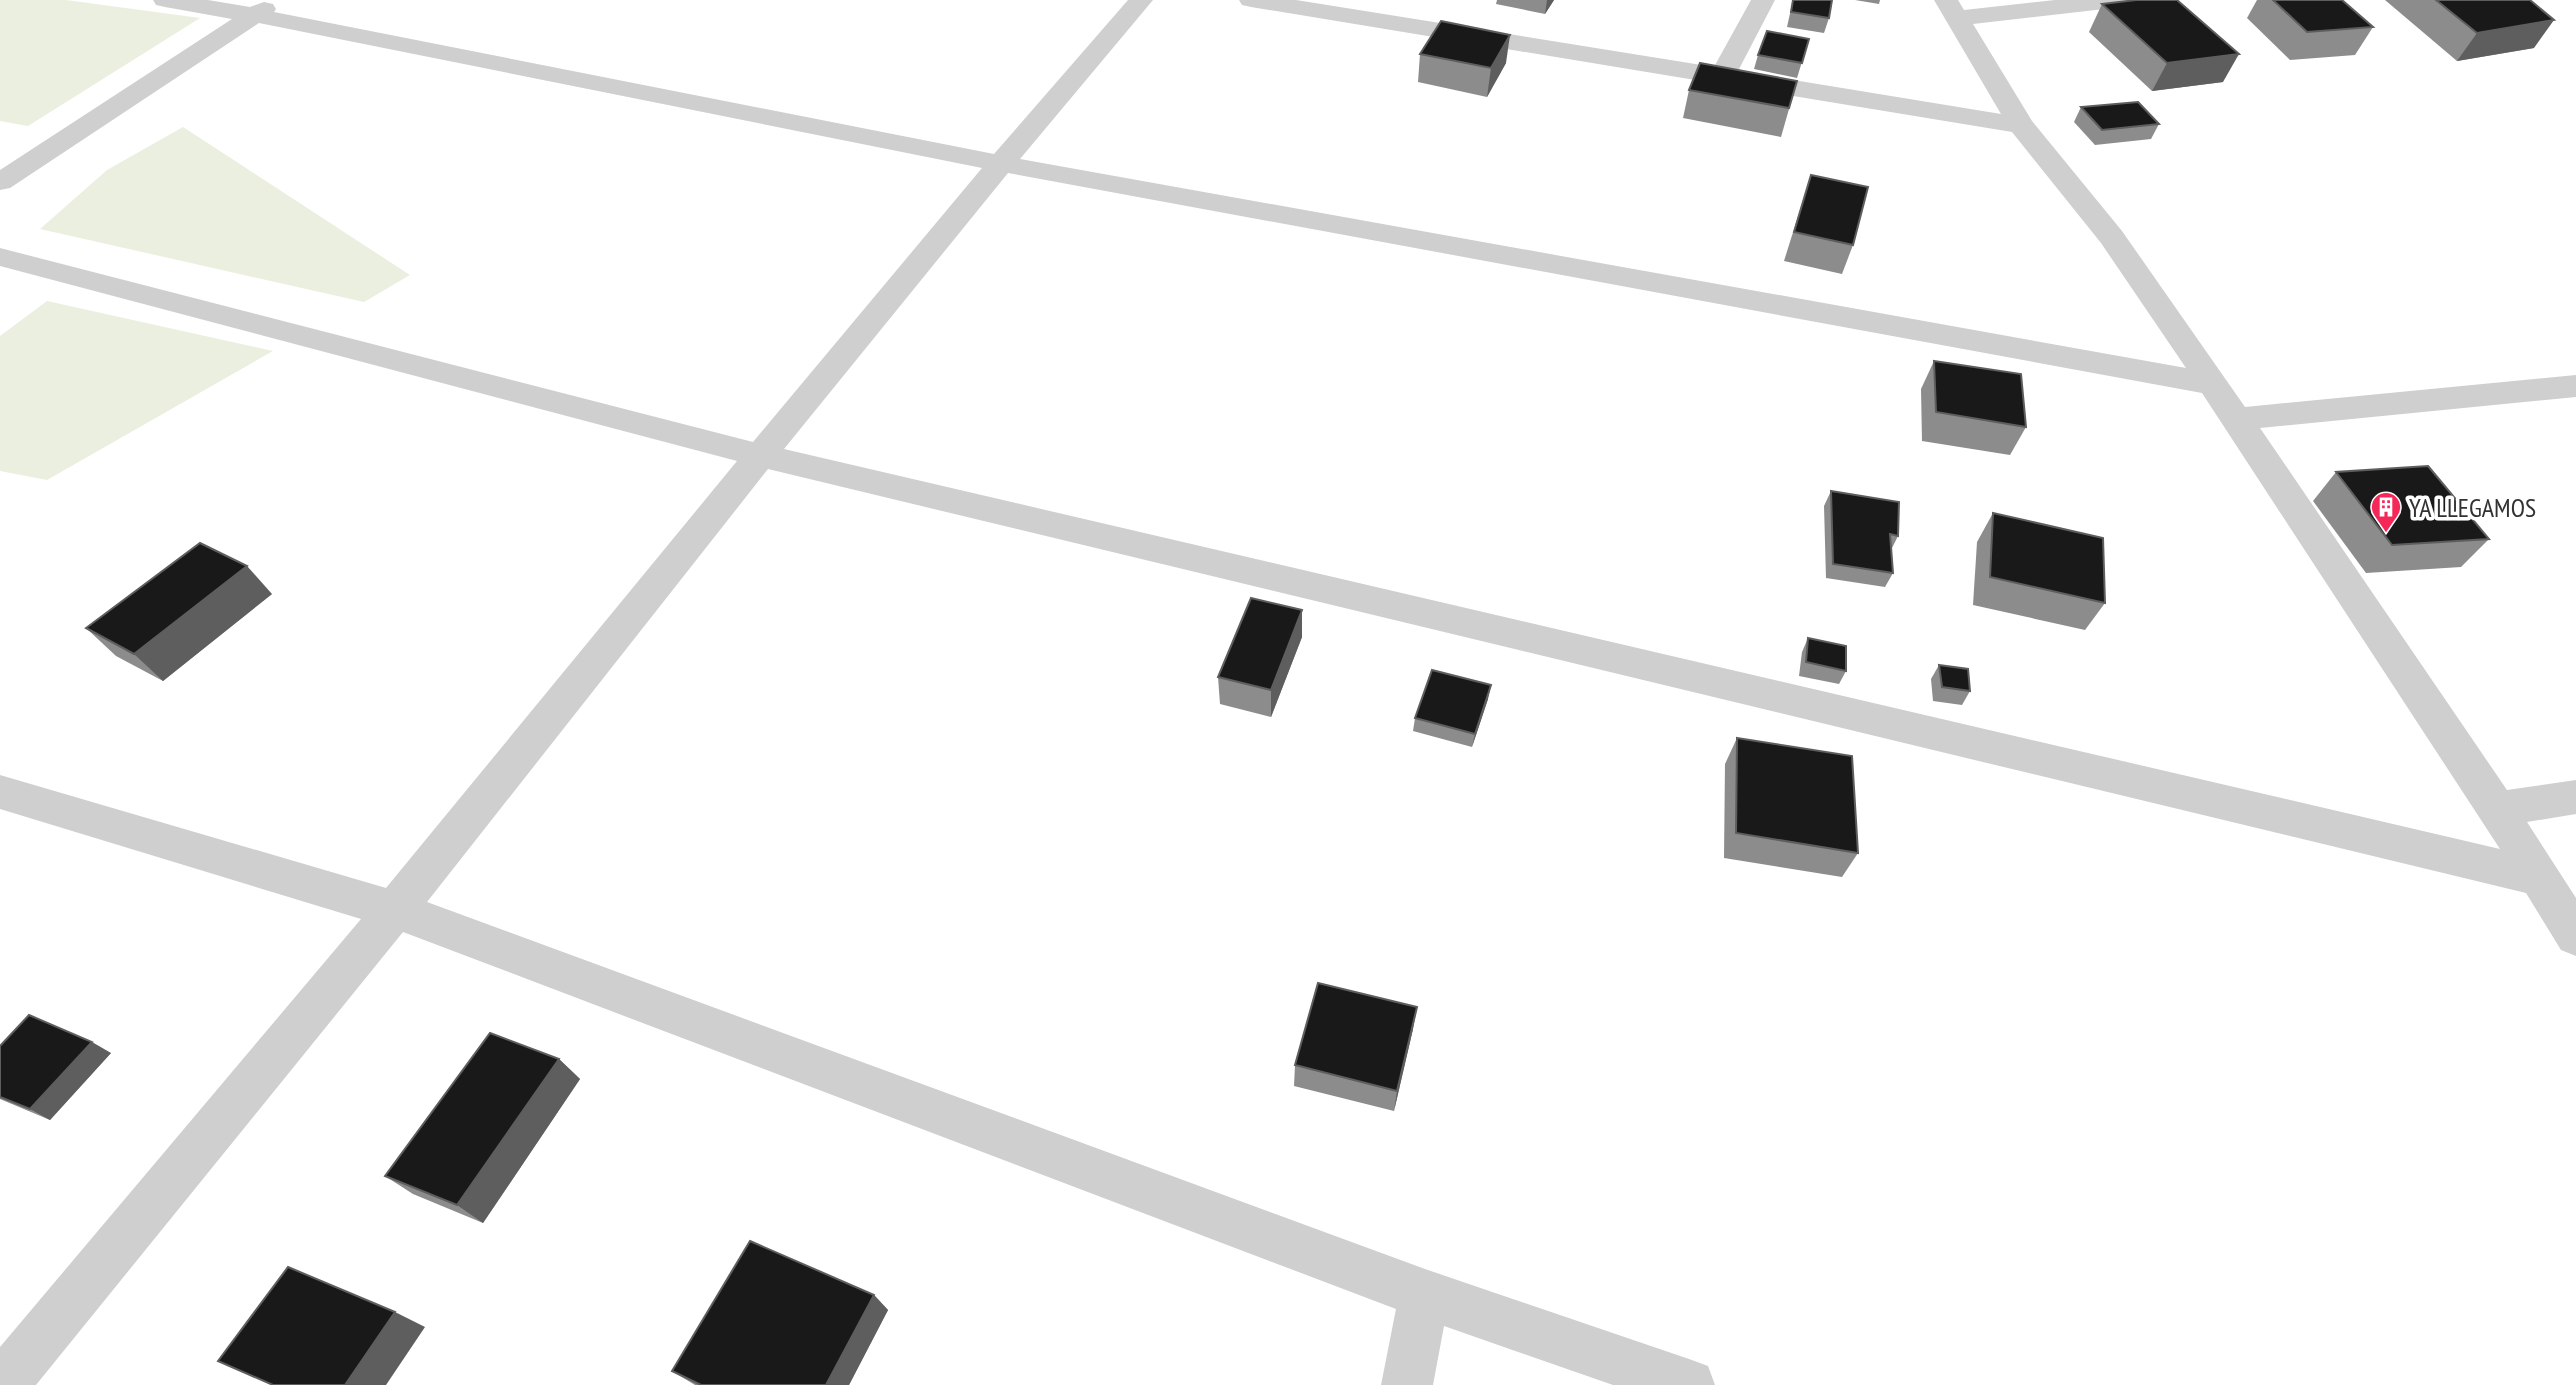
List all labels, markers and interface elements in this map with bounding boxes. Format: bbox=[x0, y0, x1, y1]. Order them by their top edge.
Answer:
building icon: YA LLEGAMOS bbox=[2369, 490, 2403, 534]
place label: YA LLEGAMOS bbox=[2409, 491, 2536, 524]

